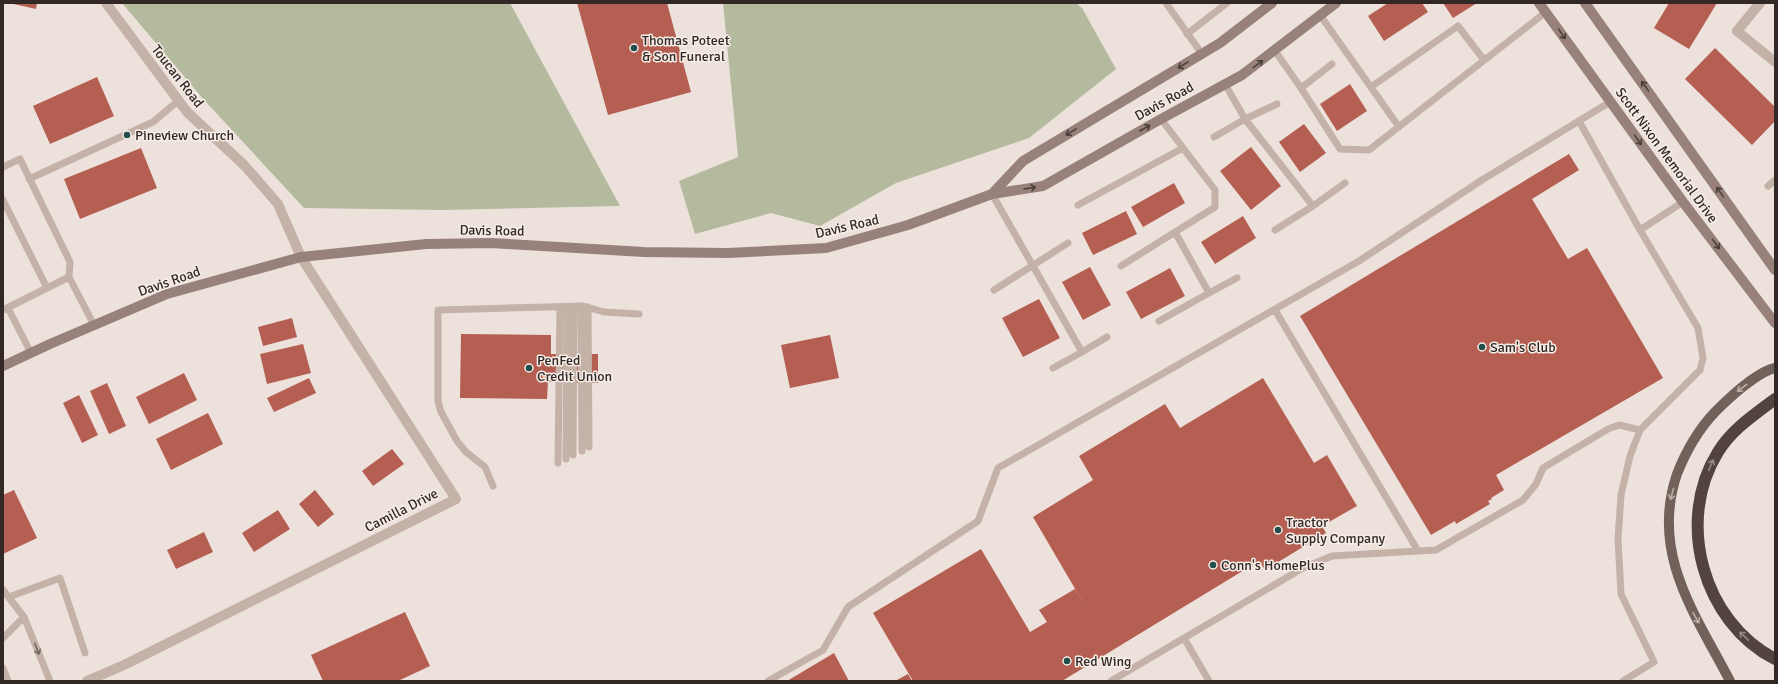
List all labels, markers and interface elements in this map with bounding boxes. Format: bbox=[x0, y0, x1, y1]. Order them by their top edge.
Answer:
one-way arrow bbox=[1558, 28, 1566, 39]
place label: Thomas Poteet & Son Funeral bbox=[642, 32, 730, 65]
street label: Toucan Road bbox=[148, 42, 207, 111]
marker: Thomas Poteet & Son Funeral bbox=[629, 43, 639, 53]
one-way arrow bbox=[1252, 60, 1263, 68]
one-way arrow bbox=[1178, 61, 1189, 69]
street label: Davis Road bbox=[1132, 78, 1197, 125]
one-way arrow bbox=[1641, 81, 1649, 92]
street label: Scott Nixon Memorial Drive bbox=[1612, 84, 1721, 226]
one-way arrow bbox=[1139, 123, 1151, 131]
place label: Pineview Church bbox=[135, 127, 234, 144]
one-way arrow bbox=[1065, 128, 1077, 136]
marker: Pineview Church bbox=[122, 130, 132, 140]
one-way arrow bbox=[1634, 134, 1642, 145]
one-way arrow bbox=[1023, 184, 1036, 192]
one-way arrow bbox=[1716, 187, 1724, 198]
street label: Davis Road bbox=[814, 211, 881, 242]
street label: Davis Road bbox=[459, 221, 525, 240]
one-way arrow bbox=[1711, 239, 1720, 250]
street label: Davis Road bbox=[136, 263, 203, 300]
place label: Sam's Club bbox=[1490, 339, 1556, 356]
marker: Sam's Club bbox=[1477, 342, 1487, 352]
place label: PenFed Credit Union bbox=[537, 352, 612, 385]
marker: PenFed Credit Union bbox=[524, 363, 534, 373]
one-way arrow bbox=[1737, 384, 1748, 392]
one-way arrow bbox=[1708, 459, 1715, 471]
street label: Camilla Drive bbox=[362, 485, 441, 536]
one-way arrow bbox=[1668, 487, 1675, 500]
place label: Tractor Supply Company bbox=[1286, 514, 1386, 547]
marker: Tractor Supply Company bbox=[1273, 525, 1283, 535]
place label: Conn's HomePlus bbox=[1221, 557, 1325, 574]
marker: Conn's HomePlus bbox=[1208, 560, 1218, 570]
one-way arrow bbox=[1692, 612, 1700, 624]
one-way arrow bbox=[1739, 632, 1749, 641]
one-way arrow bbox=[33, 643, 41, 655]
place label: Red Wing bbox=[1075, 653, 1131, 670]
marker: Red Wing bbox=[1062, 656, 1072, 666]

